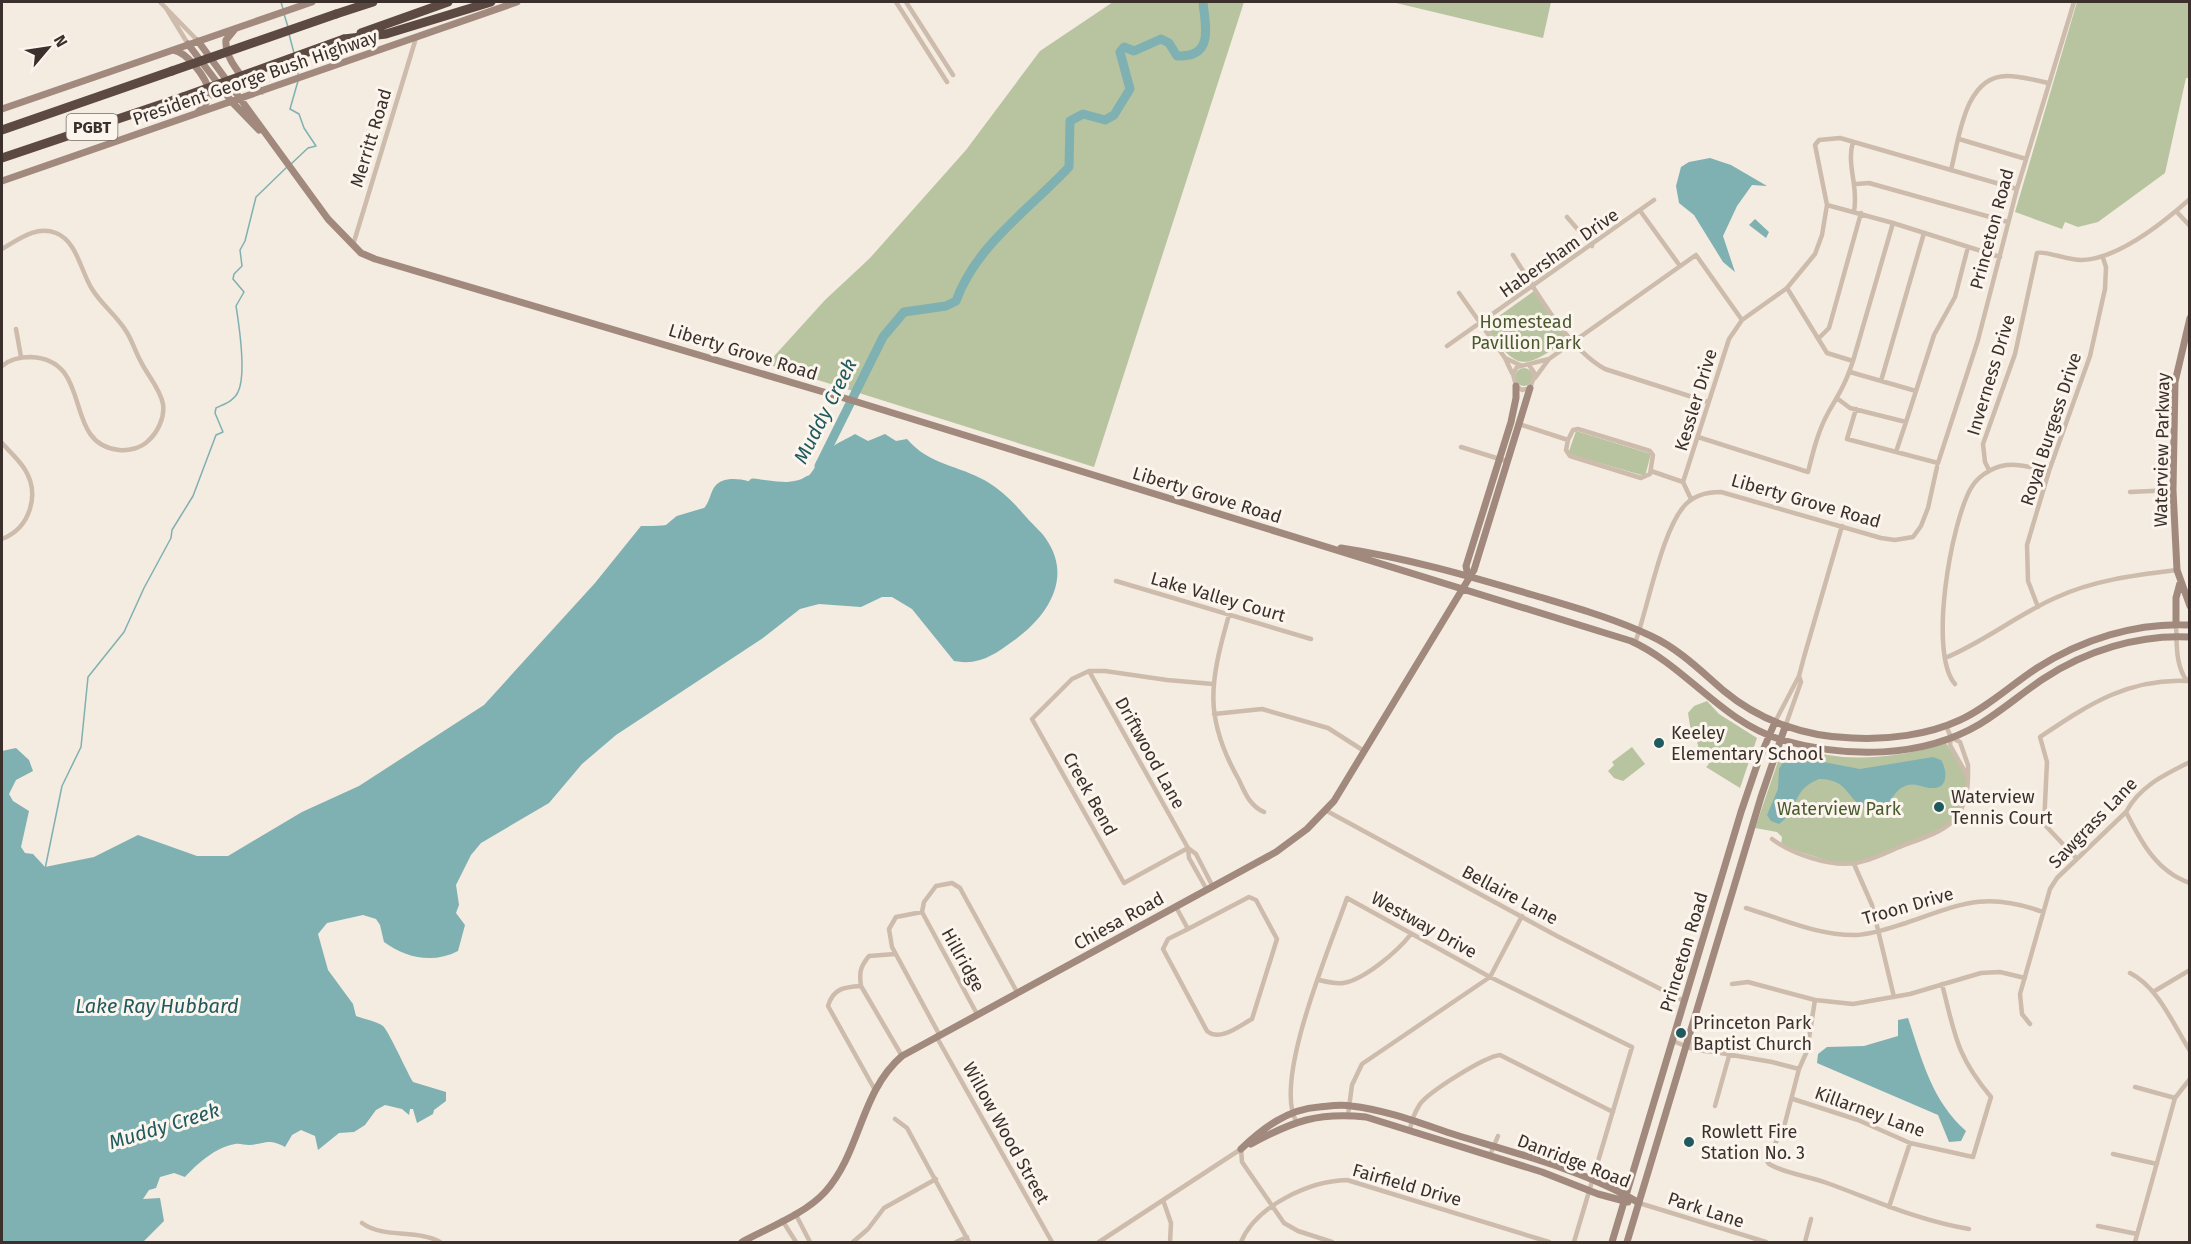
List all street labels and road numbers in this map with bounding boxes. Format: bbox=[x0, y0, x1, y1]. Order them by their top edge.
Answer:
street label: President George Bush Highway bbox=[130, 26, 381, 130]
street label: Merritt Road bbox=[346, 86, 396, 190]
road number: PGBT bbox=[66, 114, 118, 140]
street label: Princeton Road bbox=[1965, 166, 2019, 292]
street label: Habersham Drive bbox=[1495, 204, 1623, 302]
street label: Inverness Drive bbox=[1962, 312, 2020, 438]
street label: Liberty Grove Road bbox=[666, 319, 820, 385]
street label: Kessler Drive bbox=[1670, 346, 1722, 454]
street label: Royal Burgess Drive bbox=[2016, 350, 2086, 508]
street label: Waterview Parkway bbox=[2150, 372, 2174, 528]
street label: Liberty Grove Road bbox=[1130, 462, 1284, 528]
street label: Liberty Grove Road bbox=[1729, 469, 1883, 533]
street label: Lake Valley Court bbox=[1148, 567, 1288, 627]
street label: Driftwood Lane bbox=[1110, 693, 1190, 813]
street label: Creek Bend bbox=[1058, 748, 1122, 840]
street label: Sawgrass Lane bbox=[2044, 773, 2142, 873]
street label: Bellaire Lane bbox=[1458, 860, 1562, 930]
street label: Troon Drive bbox=[1860, 883, 1956, 929]
street label: Chiesa Road bbox=[1070, 887, 1168, 955]
street label: Westway Drive bbox=[1367, 887, 1481, 963]
street label: Princeton Road bbox=[1655, 889, 1713, 1015]
street label: Hillridge bbox=[937, 924, 989, 996]
street label: Willow Wood Street bbox=[958, 1058, 1054, 1208]
street label: Killarney Lane bbox=[1812, 1082, 1928, 1142]
street label: Danridge Road bbox=[1514, 1129, 1634, 1193]
street label: Fairfield Drive bbox=[1350, 1159, 1464, 1211]
street label: Park Lane bbox=[1665, 1187, 1747, 1233]

